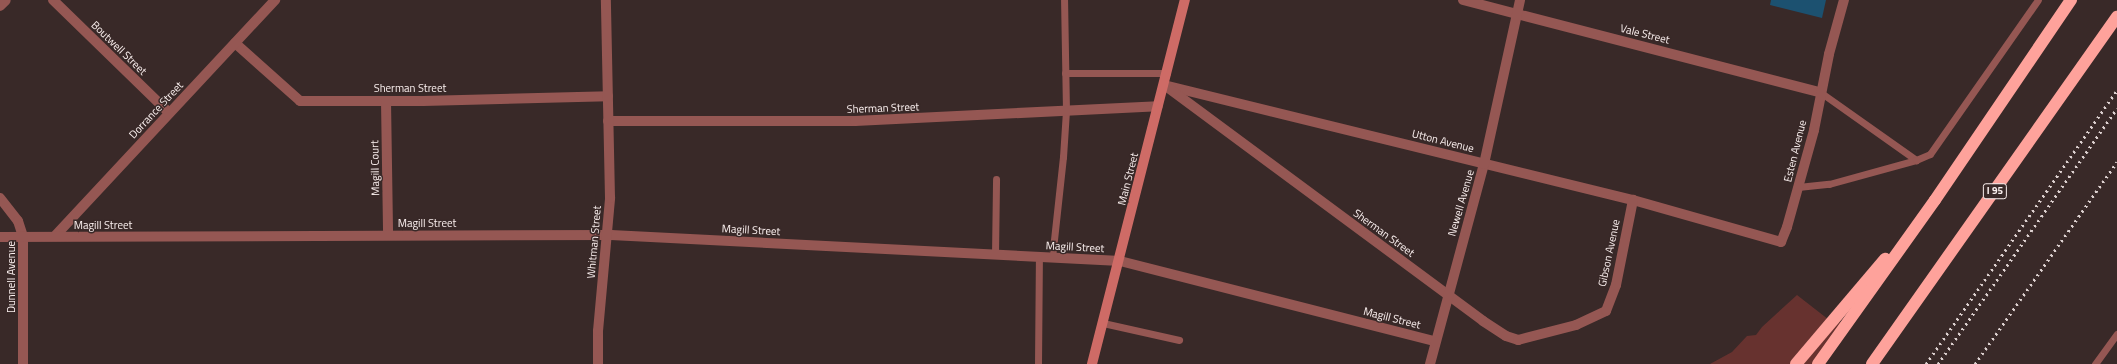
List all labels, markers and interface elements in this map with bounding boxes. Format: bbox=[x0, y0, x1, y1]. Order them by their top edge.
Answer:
street label: Boutwell Street bbox=[89, 18, 149, 78]
street label: Vale Street bbox=[1619, 21, 1671, 47]
street label: Dorrance Street bbox=[126, 79, 186, 141]
street label: Sherman Street bbox=[374, 81, 446, 95]
street label: Sherman Street bbox=[846, 100, 920, 116]
street label: Esten Avenue bbox=[1781, 119, 1809, 183]
street label: Utton Avenue bbox=[1411, 127, 1475, 155]
street label: Magill Court bbox=[368, 140, 382, 196]
street label: Main Street bbox=[1115, 151, 1141, 207]
street label: Newell Avenue bbox=[1445, 168, 1477, 238]
road number: I 95 bbox=[1982, 183, 2008, 199]
street label: Whitman Street bbox=[584, 205, 604, 279]
street label: Sherman Street bbox=[1351, 206, 1417, 260]
street label: Magill Street bbox=[398, 216, 456, 230]
street label: Magill Street bbox=[74, 218, 132, 232]
street label: Gibson Avenue bbox=[1595, 218, 1623, 288]
street label: Magill Street bbox=[721, 222, 781, 238]
street label: Magill Street bbox=[1045, 239, 1105, 255]
street label: Dunnell Avenue bbox=[4, 241, 18, 313]
street label: Magill Street bbox=[1362, 304, 1422, 332]

